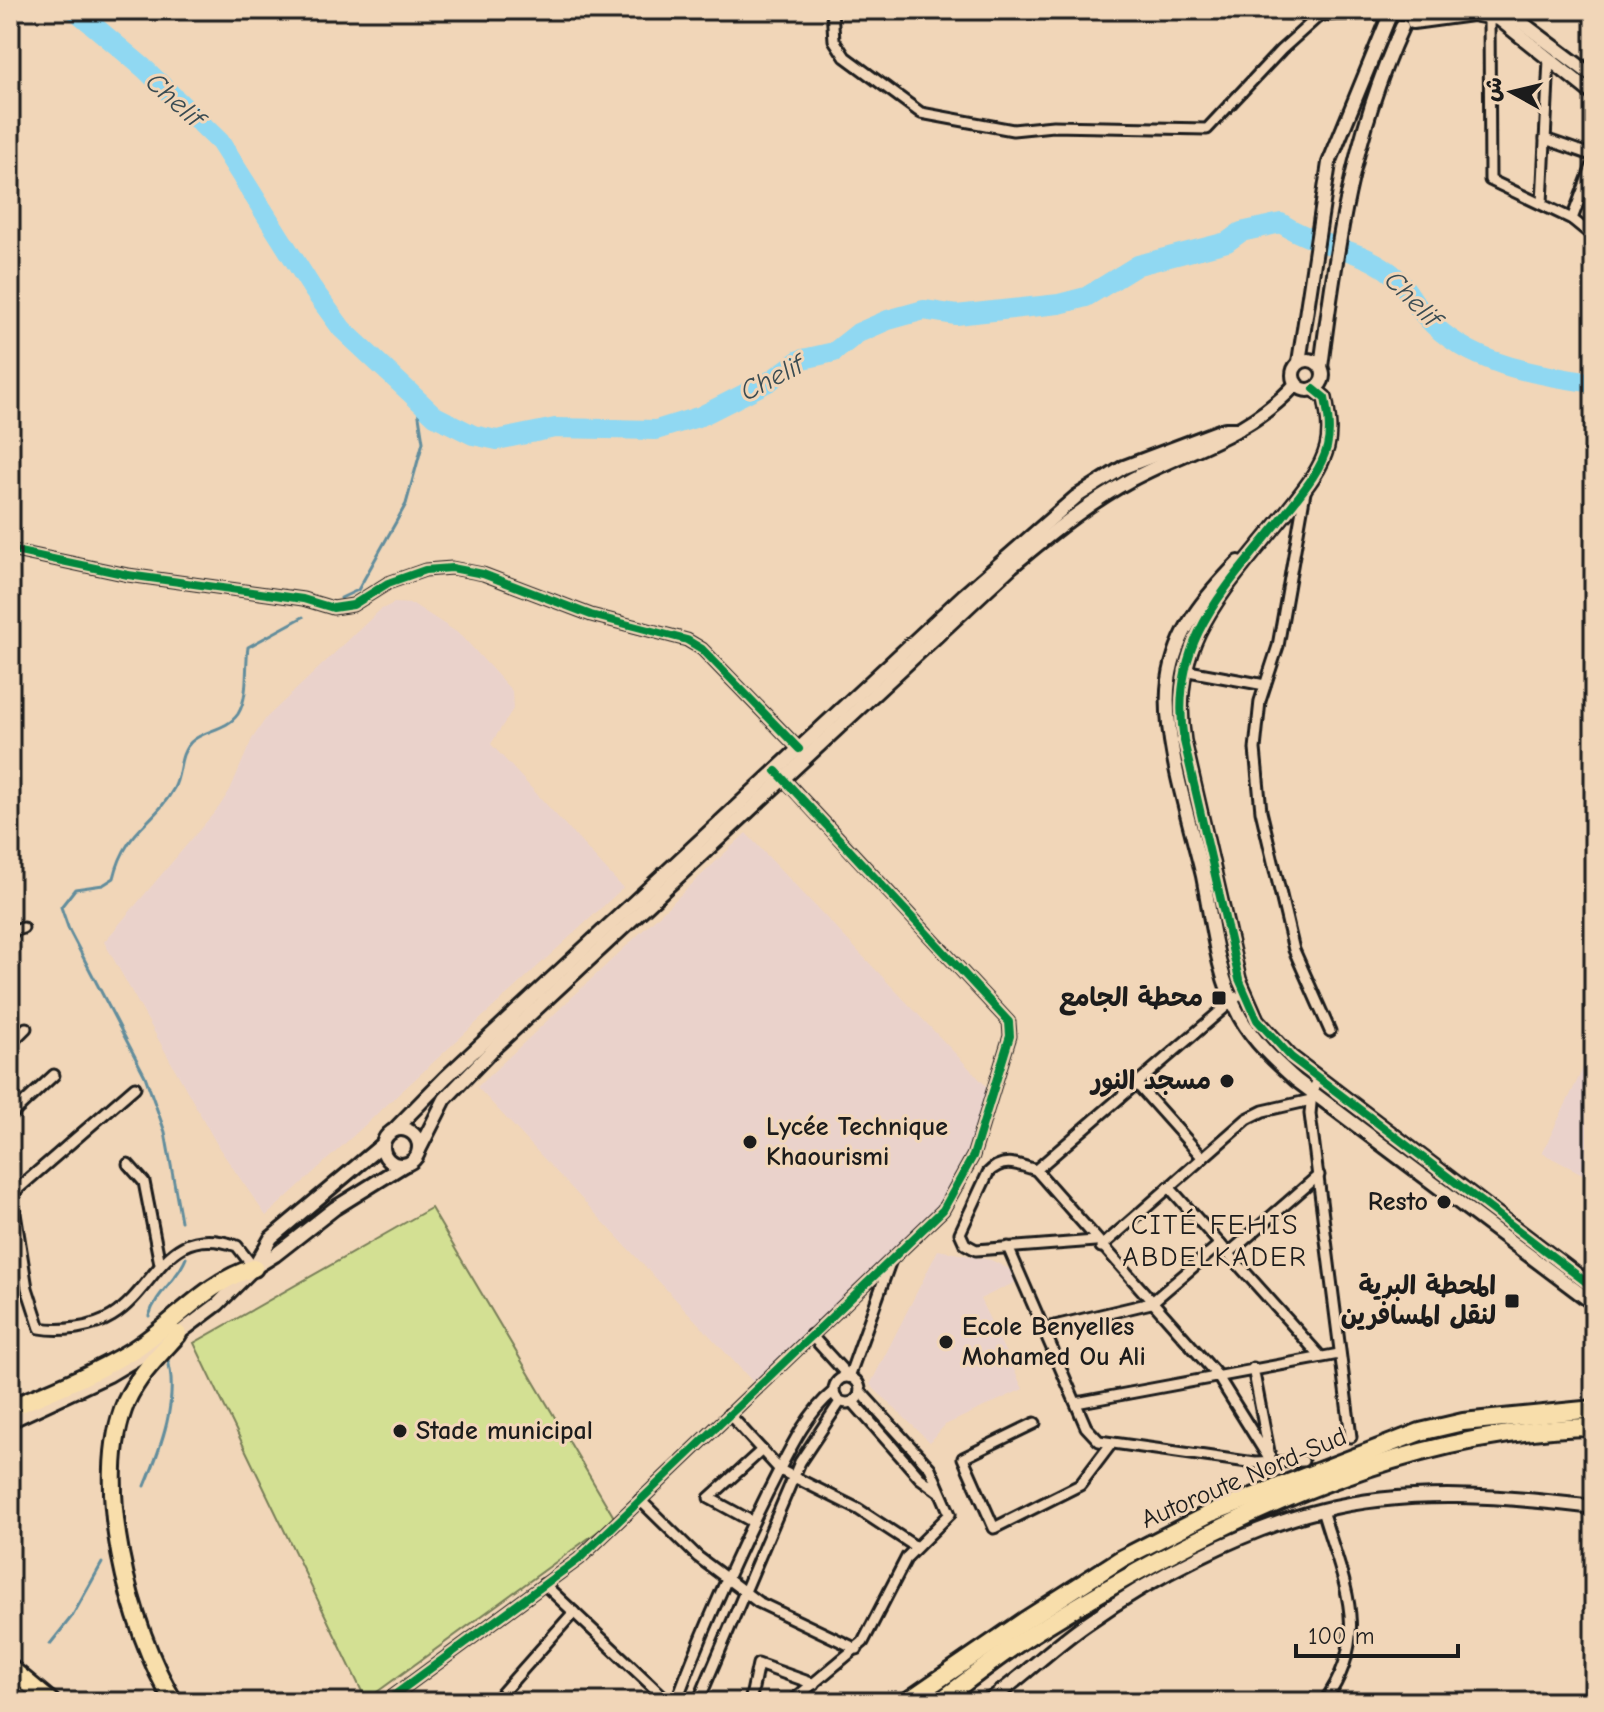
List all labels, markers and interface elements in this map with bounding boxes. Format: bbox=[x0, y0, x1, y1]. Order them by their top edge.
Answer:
north arrow bbox=[1472, 52, 1552, 132]
water label: Chelif bbox=[139, 66, 213, 137]
text: ش bbox=[1479, 76, 1508, 103]
water label: Chelif bbox=[1378, 264, 1451, 337]
water label: Chelif bbox=[735, 347, 812, 407]
place label: محطة الجامع bbox=[1058, 983, 1203, 1016]
marker: محطة الجامع bbox=[1210, 989, 1228, 1007]
place label: مسجد النور bbox=[1089, 1066, 1211, 1097]
marker: مسجد النور bbox=[1218, 1072, 1236, 1090]
place label: Lycée Technique Khaourismi bbox=[766, 1112, 948, 1172]
marker: Lycée Technique Khaourismi bbox=[741, 1133, 759, 1151]
place label: Resto bbox=[1368, 1187, 1428, 1217]
marker: Resto bbox=[1435, 1193, 1453, 1211]
district label: CITÉ FEHIS ABDELKADER bbox=[1122, 1208, 1308, 1273]
place label: المحطة البرية لنقل المسافرين bbox=[1341, 1271, 1496, 1331]
marker: المحطة البرية لنقل المسافرين bbox=[1503, 1292, 1521, 1310]
place label: Ecole Benyelles Mohamed Ou Ali bbox=[962, 1312, 1146, 1372]
marker: Ecole Benyelles Mohamed Ou Ali bbox=[937, 1333, 955, 1351]
place label: Stade municipal bbox=[416, 1416, 593, 1446]
street label: Autoroute Nord-Sud bbox=[1137, 1421, 1351, 1535]
marker: Stade municipal bbox=[391, 1422, 409, 1440]
scale bar bbox=[1296, 1608, 1458, 1658]
text: 100 m bbox=[1308, 1622, 1375, 1650]

